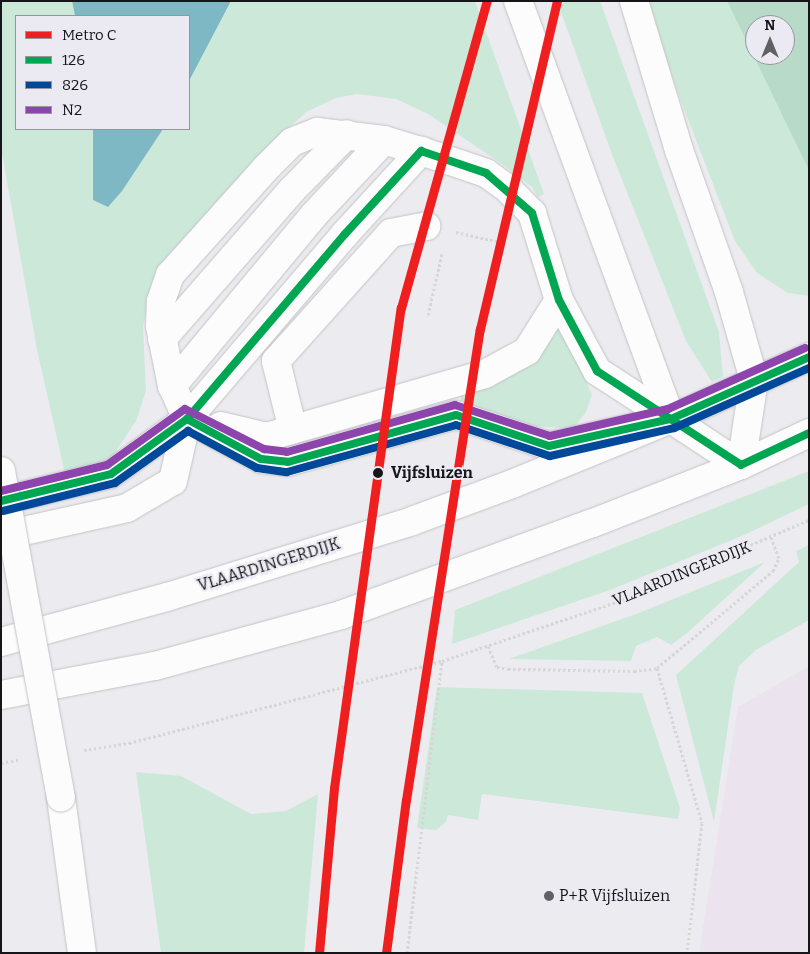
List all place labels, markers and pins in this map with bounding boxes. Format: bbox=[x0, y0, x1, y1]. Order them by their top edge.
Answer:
place label: Vijfsluizen bbox=[391, 463, 473, 483]
marker: Vijfsluizen bbox=[369, 464, 387, 482]
place label: P+R Vijfsluizen bbox=[559, 886, 670, 906]
marker: P+R Vijfsluizen bbox=[543, 890, 555, 902]

